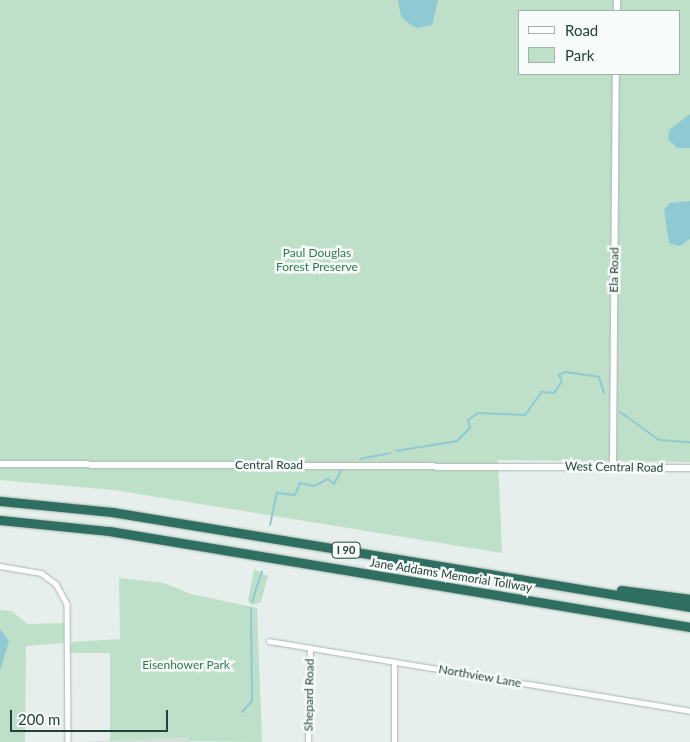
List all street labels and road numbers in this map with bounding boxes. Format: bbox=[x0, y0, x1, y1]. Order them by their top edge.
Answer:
street label: Ela Road bbox=[606, 247, 622, 293]
street label: Central Road bbox=[235, 458, 303, 472]
street label: West Central Road bbox=[565, 459, 663, 475]
road number: I 90 bbox=[331, 542, 361, 558]
street label: Jane Addams Memorial Tollway bbox=[368, 555, 534, 595]
street label: Shepard Road bbox=[301, 659, 317, 731]
street label: Northview Lane bbox=[437, 662, 523, 690]

